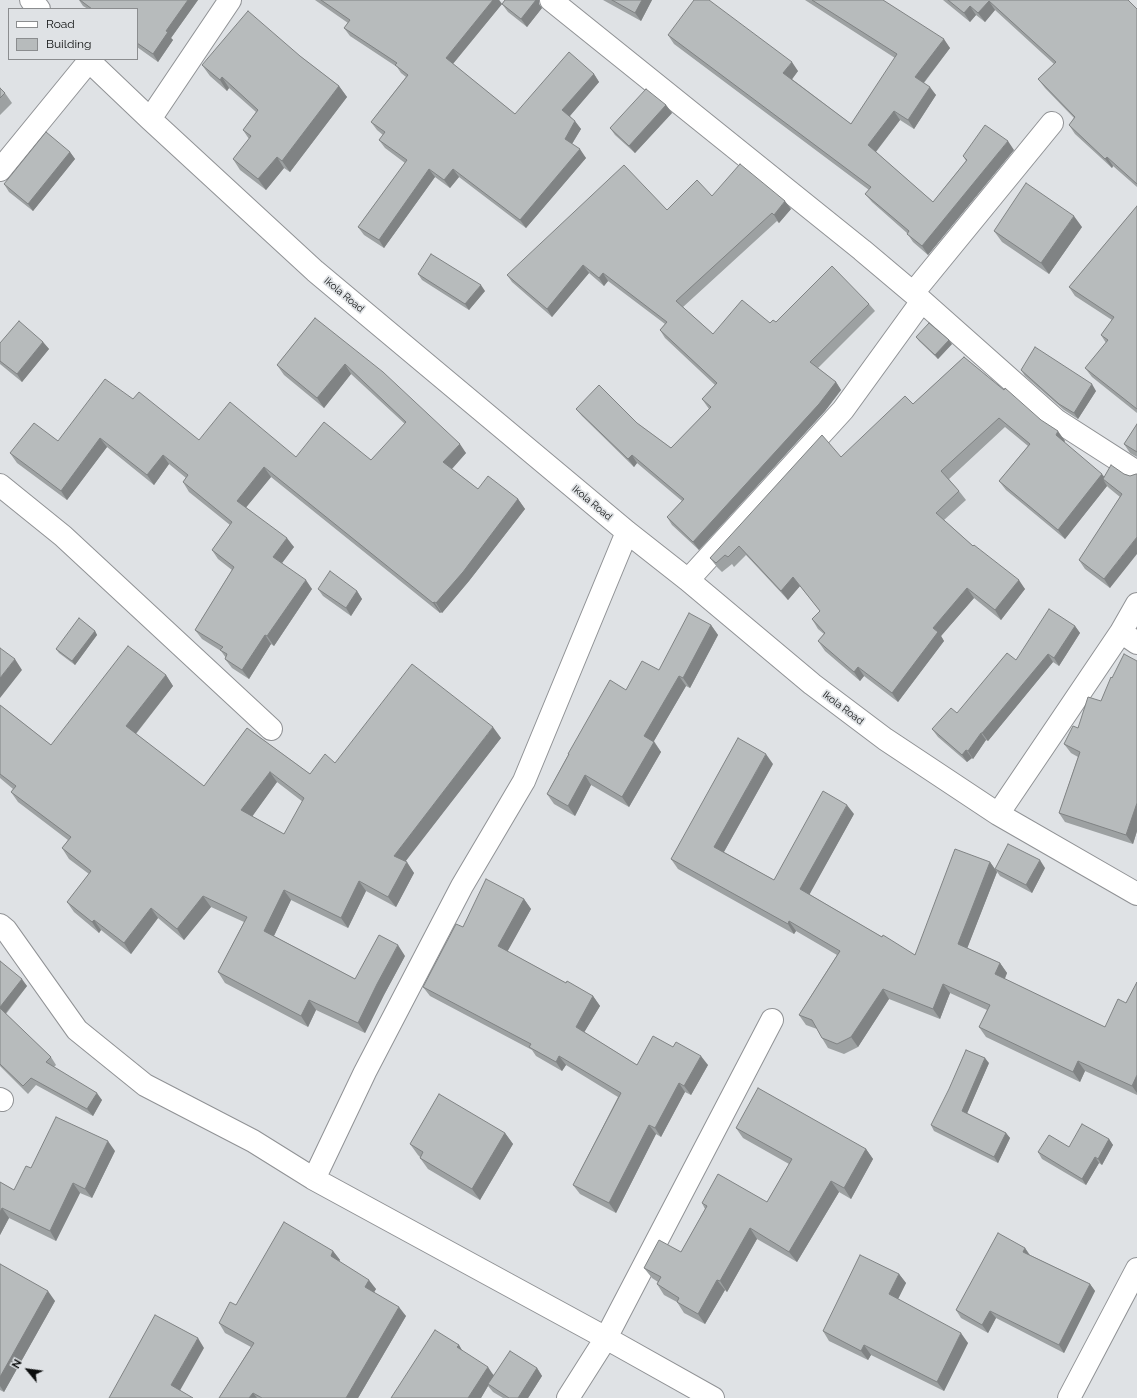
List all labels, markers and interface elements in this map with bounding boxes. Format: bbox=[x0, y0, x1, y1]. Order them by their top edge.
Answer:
legend bbox=[8, 8, 138, 60]
text: Road bbox=[46, 17, 75, 31]
text: Building bbox=[46, 37, 92, 51]
street label: Ikola Road bbox=[322, 275, 366, 315]
street label: Ikola Road bbox=[570, 483, 614, 523]
street label: Ikola Road bbox=[820, 689, 866, 727]
north arrow bbox=[8, 1350, 48, 1390]
text: N bbox=[9, 1357, 25, 1371]

